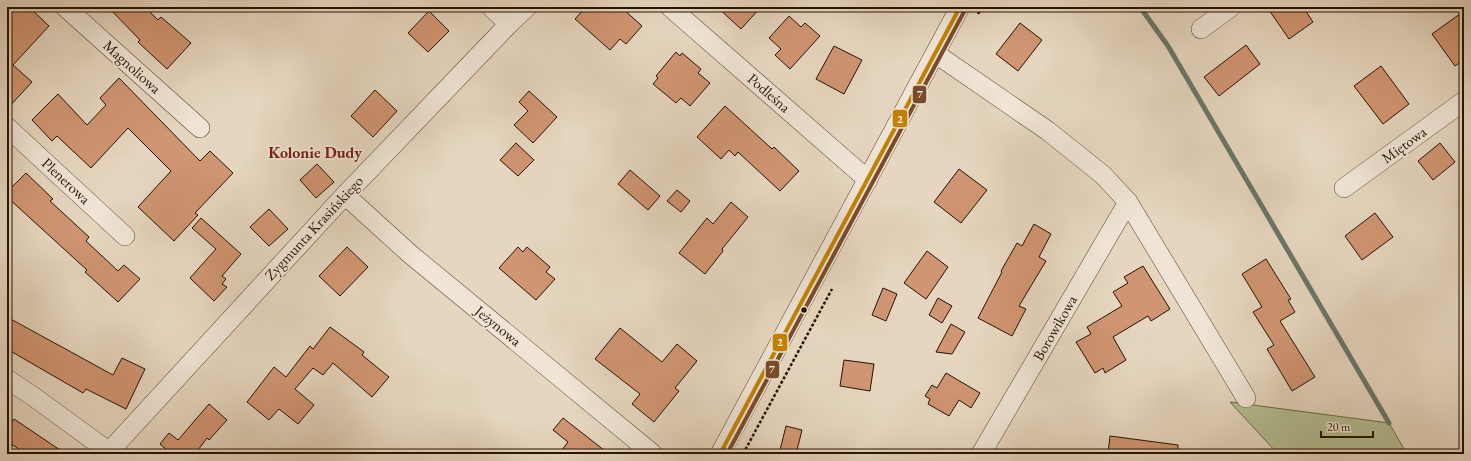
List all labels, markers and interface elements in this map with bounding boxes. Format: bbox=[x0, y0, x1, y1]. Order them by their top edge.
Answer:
street label: Magnoliowa bbox=[99, 36, 165, 98]
street label: Podleśna bbox=[744, 69, 795, 116]
line badge: 7 bbox=[912, 85, 927, 104]
text: 7 bbox=[917, 87, 923, 101]
line badge: 2 bbox=[892, 109, 908, 128]
text: 2 bbox=[897, 112, 903, 126]
street label: Miętowa bbox=[1378, 122, 1430, 167]
district label: Kolonie Dudy bbox=[268, 142, 362, 163]
street label: Plenerowa bbox=[38, 153, 95, 208]
street label: Zygmunta Krasińskiego bbox=[260, 171, 367, 284]
street label: Borowikowa bbox=[1028, 292, 1081, 364]
street label: Jeżynowa bbox=[470, 300, 525, 350]
unlabelled marker bbox=[799, 305, 809, 315]
line badge: 2 bbox=[772, 333, 788, 352]
text: 2 bbox=[777, 335, 783, 349]
line badge: 7 bbox=[765, 360, 780, 379]
text: 7 bbox=[769, 362, 775, 376]
scale bar bbox=[1321, 413, 1373, 439]
text: 20 m bbox=[1327, 419, 1351, 435]

